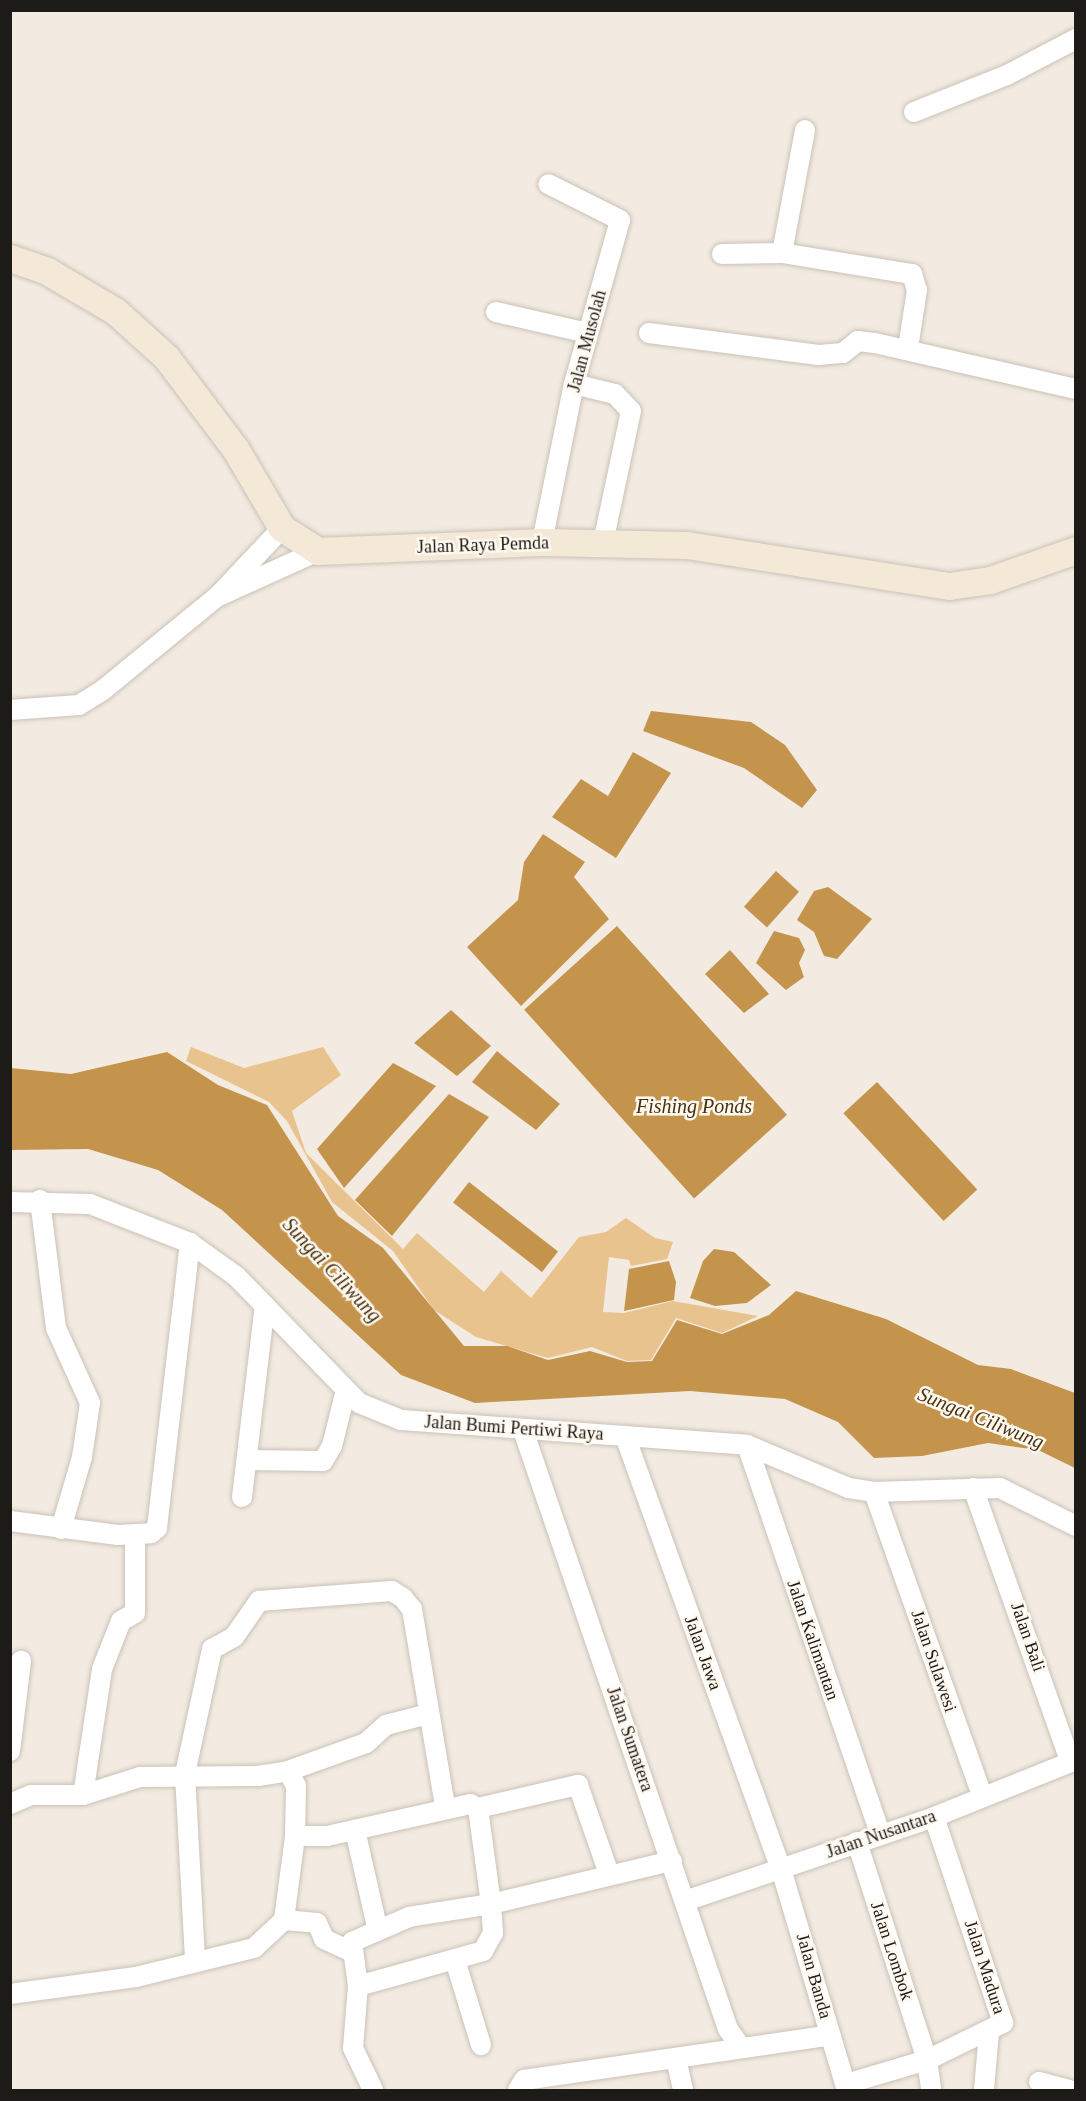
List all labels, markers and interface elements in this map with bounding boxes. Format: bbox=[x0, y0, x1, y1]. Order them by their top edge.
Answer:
street label: Jalan Musolah bbox=[563, 288, 611, 394]
street label: Jalan Raya Pemda bbox=[417, 532, 549, 558]
water label: Fishing Ponds bbox=[636, 1094, 752, 1118]
water label: Sungai Ciliwung bbox=[278, 1213, 386, 1327]
water label: Sungai Ciliwung bbox=[914, 1382, 1048, 1454]
street label: Jalan Bumi Pertiwi Raya bbox=[424, 1411, 604, 1445]
street label: Jalan Kalimantan bbox=[782, 1577, 844, 1703]
street label: Jalan Bali bbox=[1006, 1600, 1050, 1674]
street label: Jalan Sulawesi bbox=[906, 1607, 962, 1715]
street label: Jalan Jawa bbox=[680, 1613, 726, 1693]
street label: Jalan Sumatera bbox=[602, 1684, 658, 1794]
street label: Jalan Nusantara bbox=[823, 1805, 939, 1863]
street label: Jalan Lombok bbox=[866, 1899, 918, 2003]
street label: Jalan Madura bbox=[960, 1917, 1010, 2017]
street label: Jalan Banda bbox=[792, 1931, 836, 2021]

